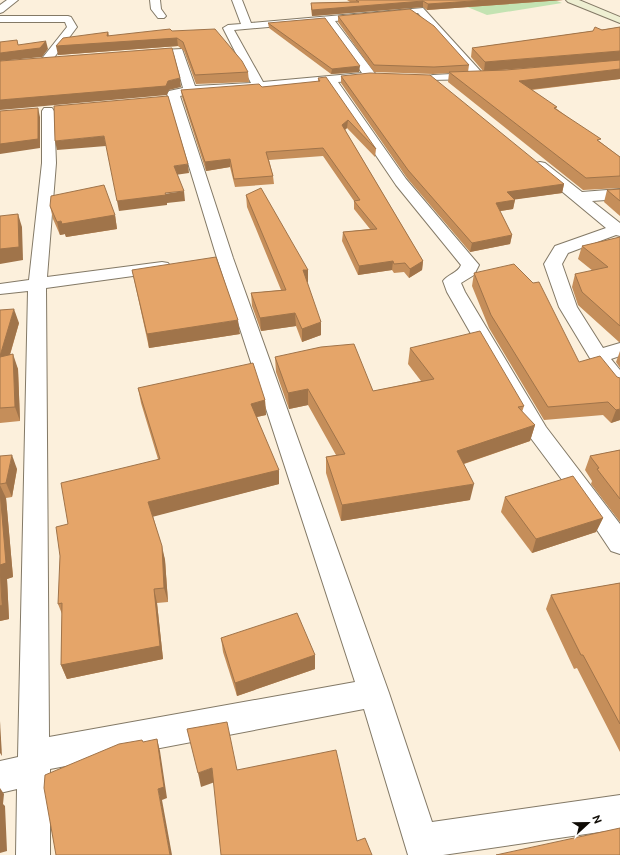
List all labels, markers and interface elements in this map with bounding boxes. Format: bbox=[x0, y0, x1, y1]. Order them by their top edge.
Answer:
north arrow bbox=[568, 803, 608, 843]
text: N bbox=[590, 813, 604, 825]

